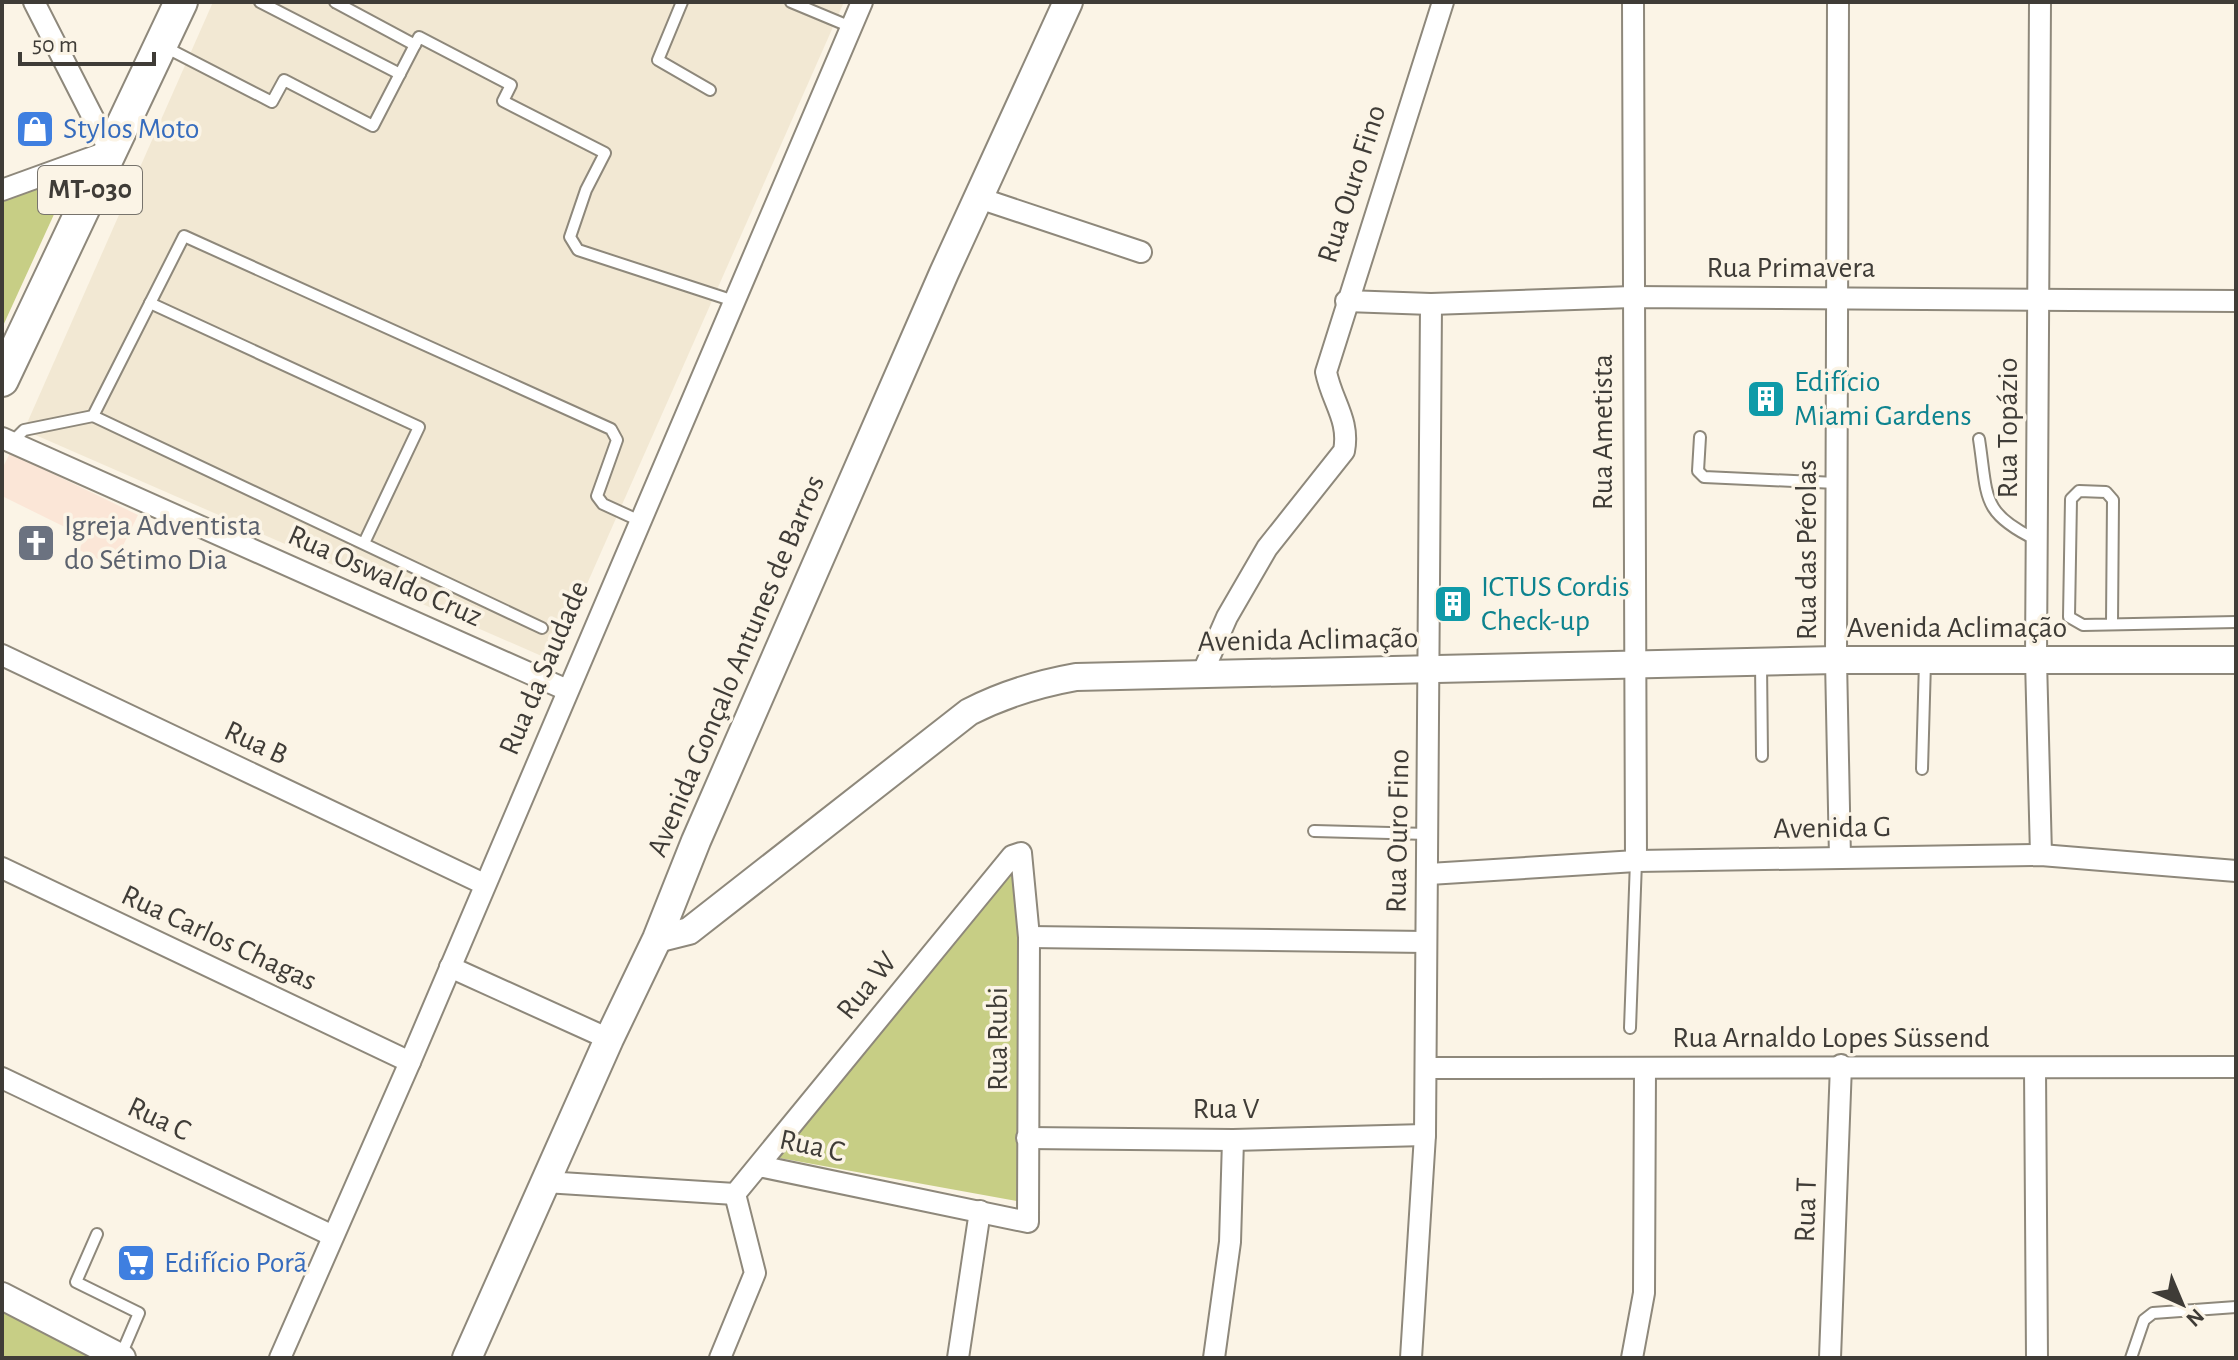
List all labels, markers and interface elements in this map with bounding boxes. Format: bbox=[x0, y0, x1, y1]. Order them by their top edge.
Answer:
scale bar bbox=[20, 16, 154, 66]
text: 50 m bbox=[32, 33, 78, 57]
street label: Rua Ouro Fino bbox=[1312, 101, 1392, 267]
shop icon: Stylos Moto bbox=[14, 108, 56, 150]
place label: Stylos Moto bbox=[63, 114, 199, 144]
road number: MT-030 bbox=[38, 166, 142, 214]
street label: Rua Primavera bbox=[1706, 253, 1876, 283]
street label: Rua Ametista bbox=[1588, 354, 1618, 510]
street label: Rua Topázio bbox=[1993, 357, 2023, 499]
place label: Edifício Miami Gardens bbox=[1794, 367, 1972, 431]
building icon: Edifício Miami Gardens bbox=[1745, 378, 1787, 420]
street label: Rua das Pérolas bbox=[1792, 460, 1822, 640]
street label: Avenida Gonçalo Antunes de Barros bbox=[642, 471, 830, 861]
place label: Igreja Adventista do Sétimo Dia bbox=[64, 511, 261, 575]
street label: Rua Oswaldo Cruz bbox=[283, 520, 487, 632]
church icon: Igreja Adventista do Sétimo Dia bbox=[15, 522, 57, 564]
place label: ICTUS Cordis Check-up bbox=[1481, 572, 1630, 636]
street label: Rua da Saudade bbox=[494, 577, 594, 759]
building icon: ICTUS Cordis Check-up bbox=[1432, 583, 1474, 625]
street label: Avenida Aclimação bbox=[1847, 613, 2067, 643]
street label: Avenida Aclimação bbox=[1197, 623, 1419, 657]
street label: Rua B bbox=[220, 715, 292, 771]
street label: Rua Ouro Fino bbox=[1382, 749, 1414, 913]
street label: Avenida G bbox=[1773, 812, 1891, 844]
street label: Rua Carlos Chagas bbox=[117, 880, 321, 996]
street label: Rua W bbox=[831, 946, 903, 1025]
street label: Rua Rubi bbox=[983, 987, 1013, 1091]
street label: Rua Arnaldo Lopes Süssend bbox=[1672, 1023, 1990, 1053]
street label: Rua C bbox=[123, 1092, 195, 1146]
street label: Rua V bbox=[1192, 1094, 1260, 1124]
street label: Rua C bbox=[777, 1124, 847, 1168]
street label: Rua T bbox=[1790, 1177, 1822, 1243]
supermarket icon: Edifício Porã bbox=[115, 1242, 157, 1284]
place label: Edifício Porã bbox=[164, 1248, 307, 1278]
north arrow bbox=[2142, 1264, 2222, 1344]
text: N bbox=[2182, 1304, 2208, 1331]

